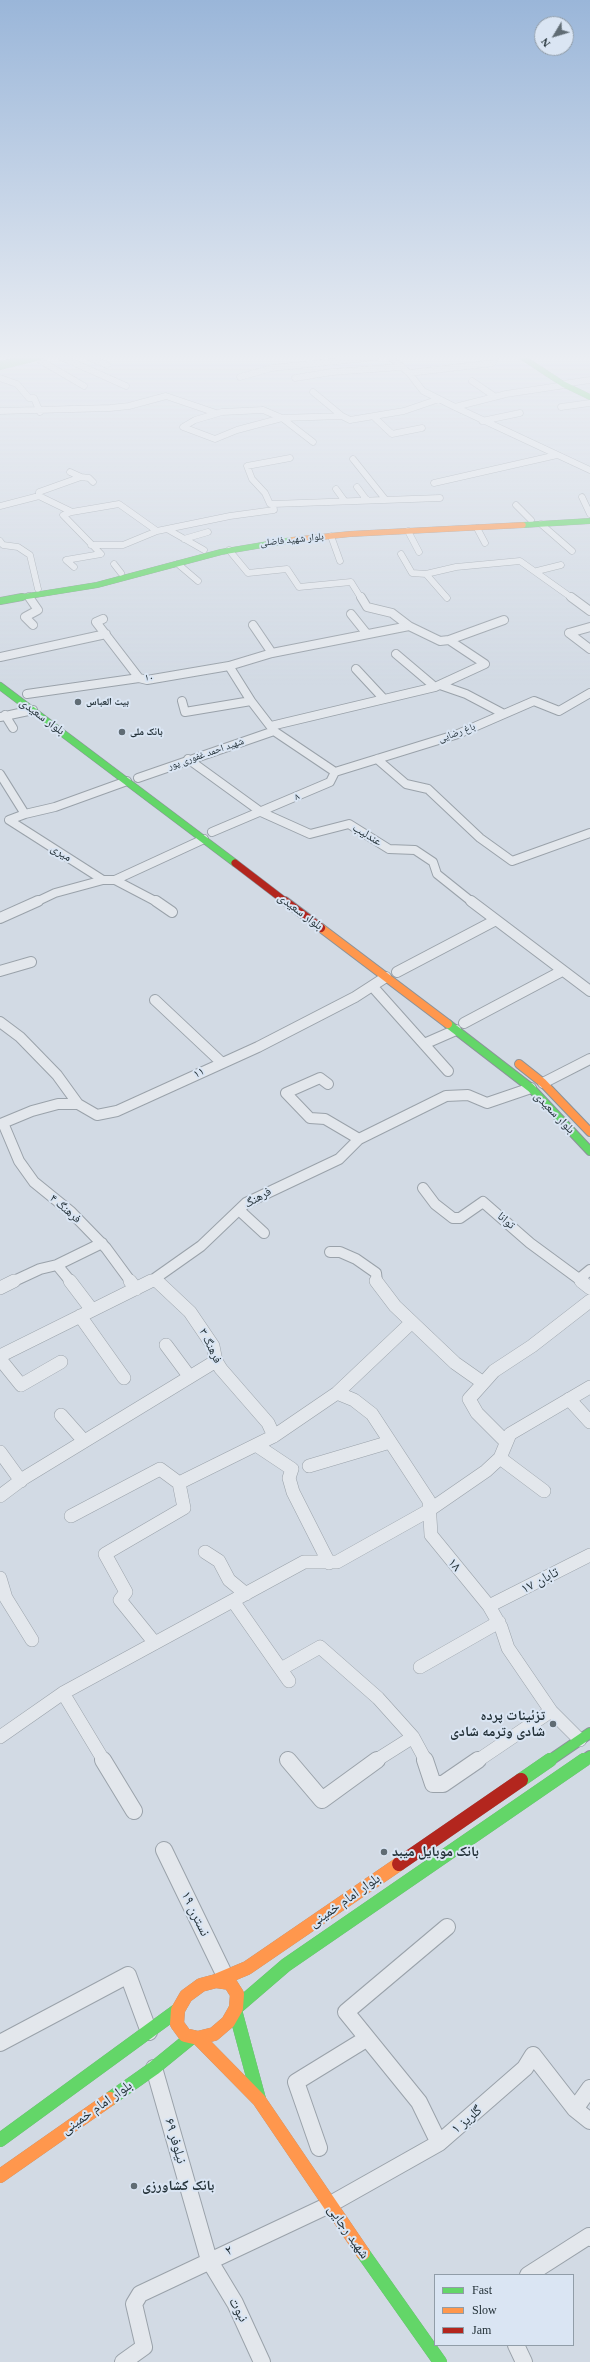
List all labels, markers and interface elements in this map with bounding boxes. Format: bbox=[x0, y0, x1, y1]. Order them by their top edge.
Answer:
north arrow bbox=[534, 16, 574, 56]
text: N bbox=[538, 36, 553, 50]
street label: بلوار شهید فاضلی bbox=[260, 531, 324, 549]
street label: ۱۰ bbox=[144, 672, 154, 684]
street label: بلوار سعیدی bbox=[17, 695, 67, 739]
place label: بیت العباس bbox=[86, 696, 129, 708]
marker: بیت العباس bbox=[73, 697, 83, 707]
street label: باغ رضایی bbox=[437, 721, 477, 745]
place label: بانک ملی bbox=[130, 726, 163, 738]
marker: بانک ملی bbox=[117, 727, 127, 737]
street label: شهید احمد غفوری پور bbox=[166, 735, 246, 773]
street label: ۸ bbox=[293, 791, 301, 803]
street label: عندلیب bbox=[350, 821, 384, 849]
street label: میری bbox=[48, 841, 74, 865]
street label: بلوار سعیدی bbox=[275, 890, 325, 934]
street label: ۱۱ bbox=[191, 1064, 207, 1082]
street label: بلوار سعیدی bbox=[531, 1089, 577, 1137]
street label: فرهنگ bbox=[242, 1184, 274, 1212]
street label: فرهنگ ۴ bbox=[46, 1191, 84, 1227]
street label: توانا bbox=[494, 1209, 518, 1233]
street label: فرهنگ ۳ bbox=[195, 1326, 225, 1366]
street label: ۱۸ bbox=[444, 1555, 464, 1575]
street label: تابان ۱۷ bbox=[518, 1564, 562, 1598]
place label: تزئینات پرده شادی وترمه شادی bbox=[450, 1708, 545, 1740]
marker: تزئینات پرده شادی وترمه شادی bbox=[548, 1719, 558, 1729]
place label: بانک موبایل میبد bbox=[392, 1844, 479, 1860]
marker: بانک موبایل میبد bbox=[379, 1847, 389, 1857]
street label: بلوار امام خمینی bbox=[306, 1870, 384, 1932]
street label: نسترن ۱۹ bbox=[177, 1889, 213, 1939]
street label: بلوار امام خمینی bbox=[58, 2077, 136, 2139]
street label: گلریز ۱ bbox=[448, 2102, 486, 2138]
street label: نیلوفر ۶۹ bbox=[161, 2116, 189, 2166]
place label: بانک کشاورزی bbox=[142, 2178, 214, 2194]
marker: بانک کشاورزی bbox=[129, 2181, 139, 2191]
street label: شهید رجایی bbox=[323, 2202, 373, 2262]
street label: ۲ bbox=[223, 2242, 235, 2260]
legend bbox=[434, 2274, 574, 2346]
text: Fast bbox=[472, 2283, 492, 2297]
street label: نبوت bbox=[225, 2295, 251, 2325]
text: Slow bbox=[472, 2303, 497, 2317]
text: Jam bbox=[472, 2323, 491, 2337]

